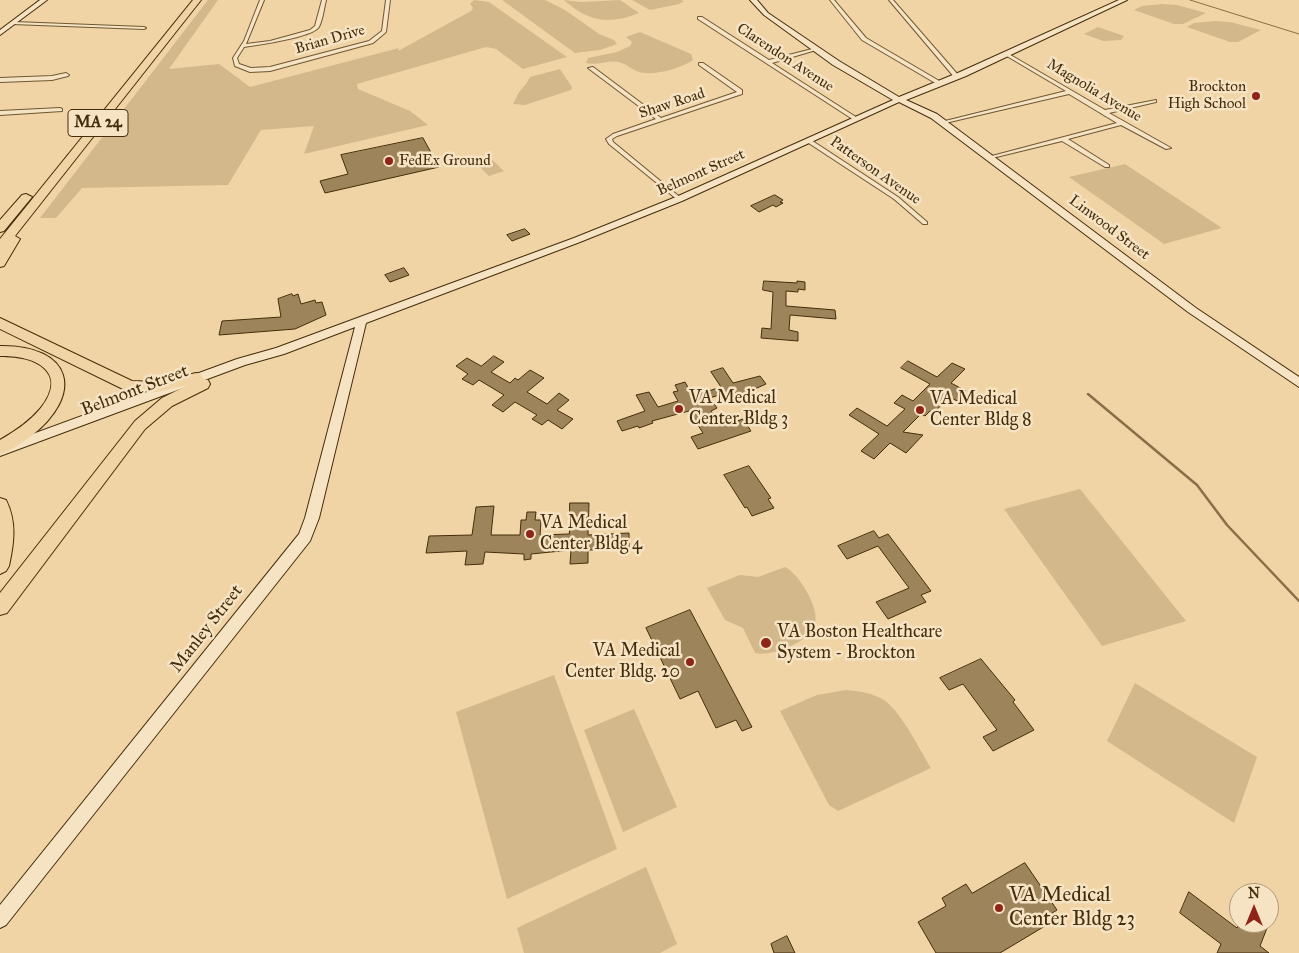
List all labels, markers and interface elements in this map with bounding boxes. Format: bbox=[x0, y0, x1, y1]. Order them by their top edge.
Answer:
street label: Clarendon Avenue bbox=[733, 20, 837, 96]
street label: Brian Drive bbox=[293, 21, 367, 59]
street label: Magnolia Avenue bbox=[1043, 56, 1145, 126]
place label: Brockton High School bbox=[1168, 78, 1246, 113]
street label: Shaw Road bbox=[637, 85, 707, 123]
marker: Brockton High School bbox=[1250, 90, 1262, 102]
road number: MA 24 bbox=[68, 110, 128, 136]
street label: Patterson Avenue bbox=[826, 133, 924, 209]
street label: Belmont Street bbox=[654, 146, 748, 200]
place label: FedEx Ground bbox=[399, 152, 491, 170]
marker: FedEx Ground bbox=[383, 155, 395, 167]
street label: Linwood Street bbox=[1065, 192, 1153, 264]
street label: Belmont Street bbox=[78, 361, 192, 421]
place label: VA Medical Center Bldg 3 bbox=[689, 388, 788, 430]
place label: VA Medical Center Bldg 8 bbox=[930, 389, 1032, 432]
marker: VA Medical Center Bldg 3 bbox=[673, 403, 685, 415]
marker: VA Medical Center Bldg 8 bbox=[914, 404, 926, 416]
place label: VA Medical Center Bldg 4 bbox=[540, 513, 642, 556]
marker: VA Medical Center Bldg 4 bbox=[524, 528, 536, 540]
street label: Manley Street bbox=[166, 581, 248, 677]
place label: VA Boston Healthcare System - Brockton bbox=[777, 622, 942, 664]
marker: VA Boston Healthcare System - Brockton bbox=[759, 636, 773, 650]
place label: VA Medical Center Bldg. 20 bbox=[565, 641, 680, 684]
marker: VA Medical Center Bldg. 20 bbox=[684, 656, 696, 668]
place label: VA Medical Center Bldg 23 bbox=[1009, 883, 1135, 933]
north arrow bbox=[1229, 883, 1279, 933]
text: N bbox=[1248, 885, 1260, 902]
marker: VA Medical Center Bldg 23 bbox=[993, 902, 1005, 914]

